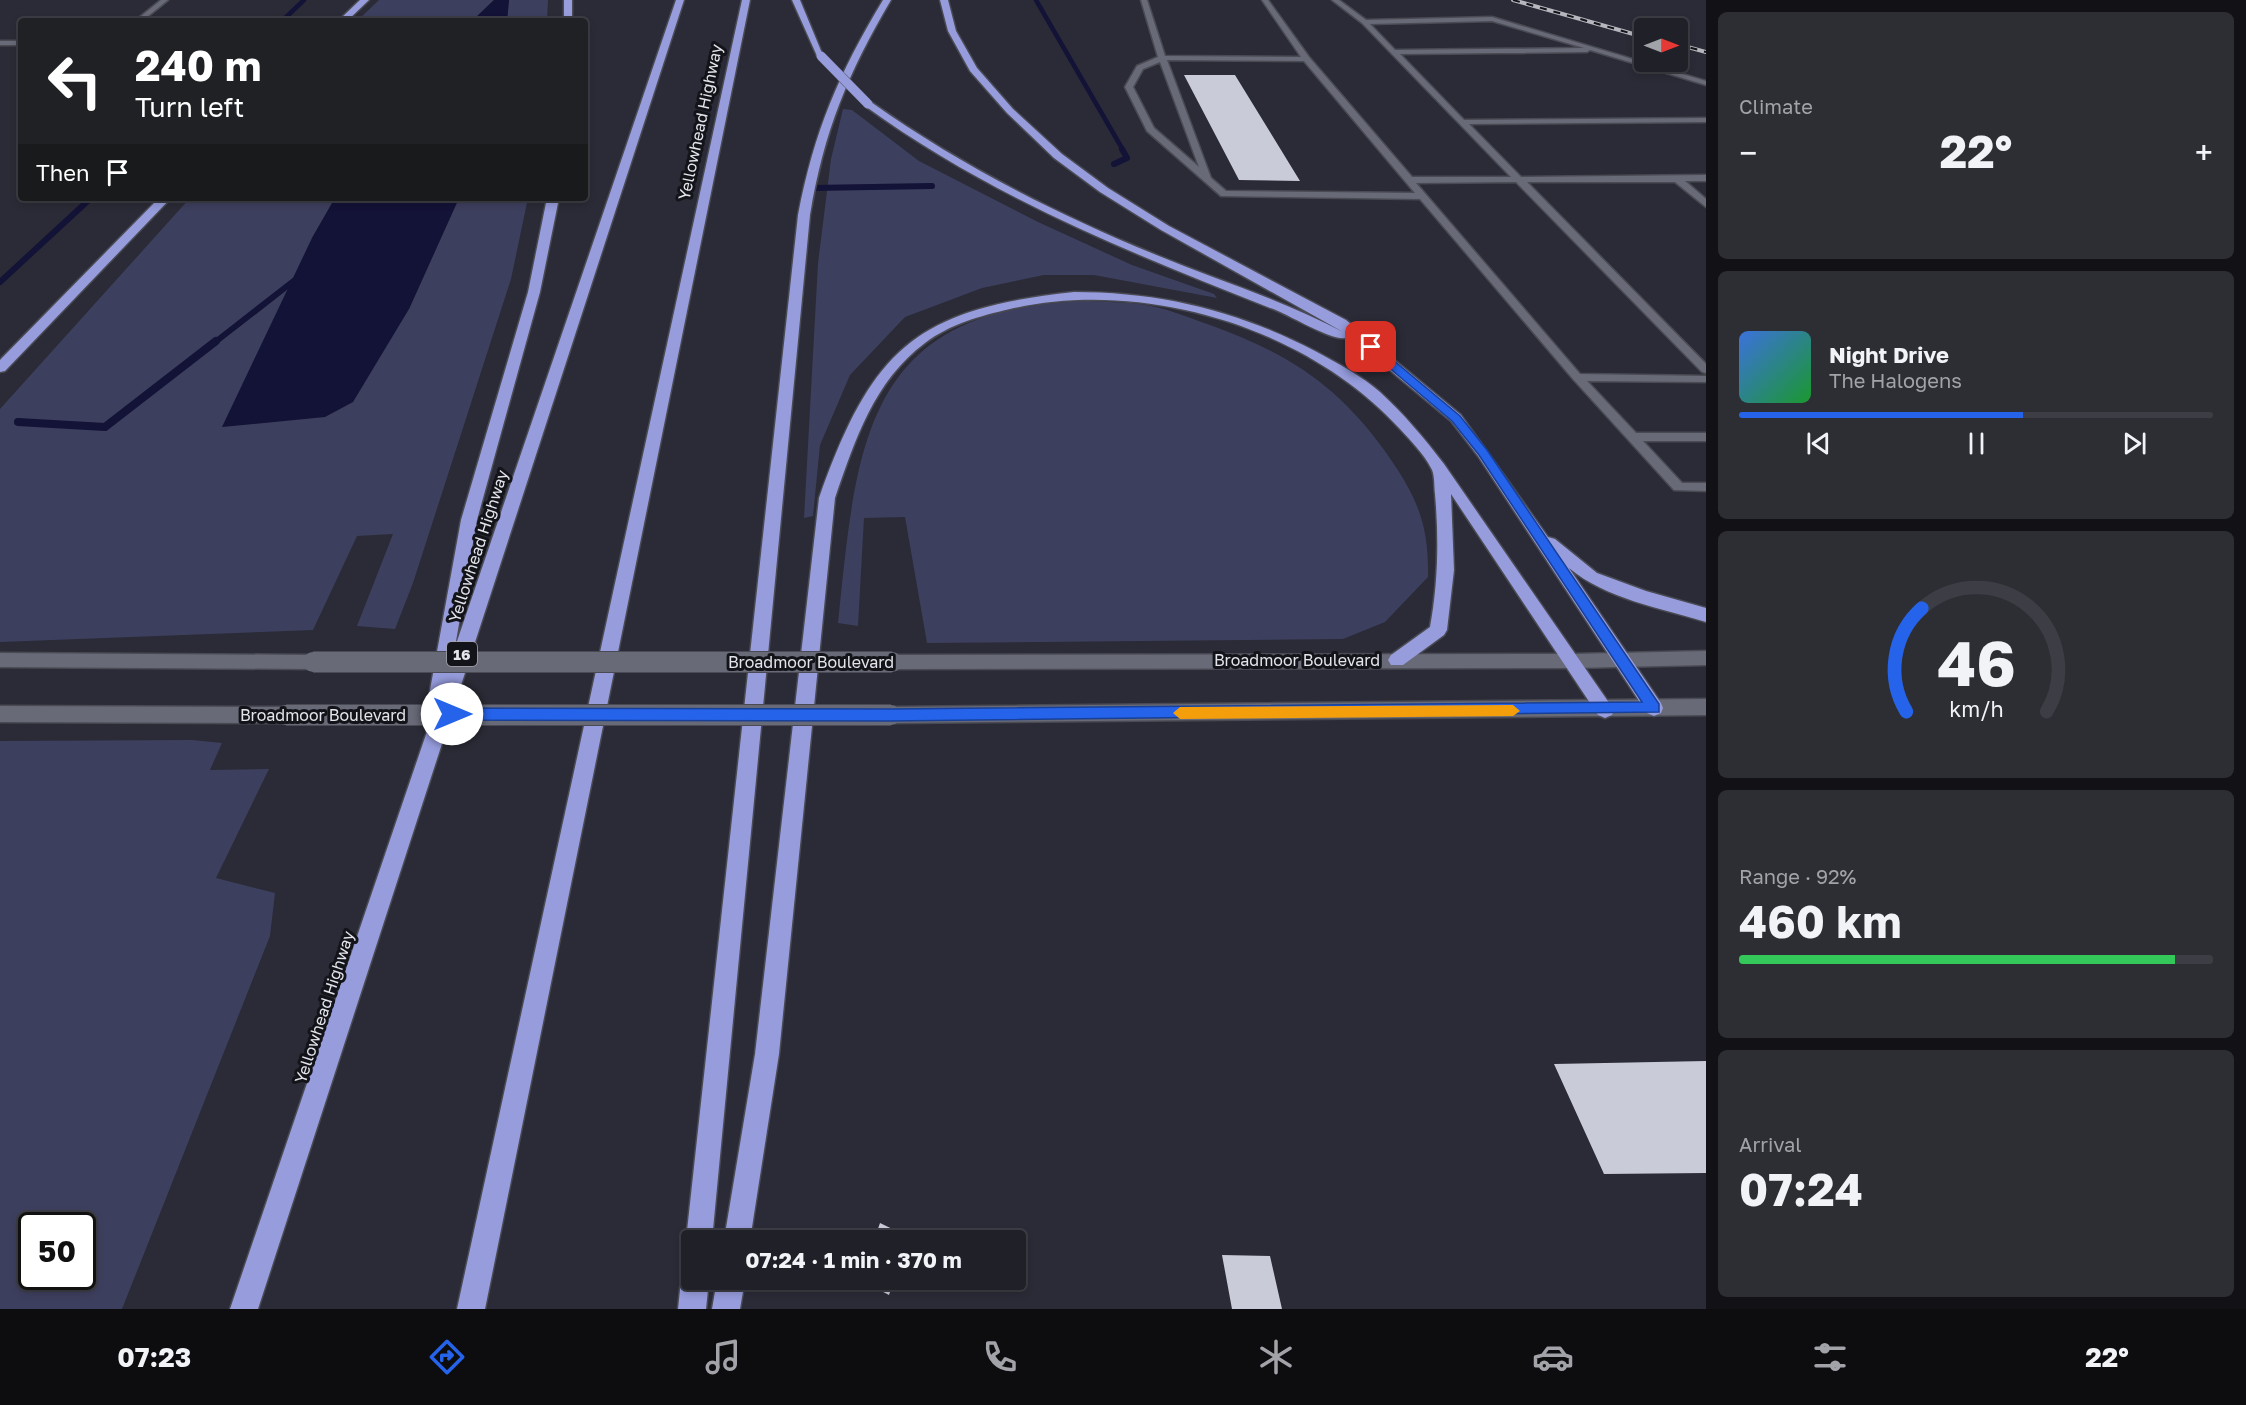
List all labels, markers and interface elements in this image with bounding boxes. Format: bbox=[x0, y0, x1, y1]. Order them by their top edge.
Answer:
north arrow bbox=[1634, 18, 1688, 72]
map controls bbox=[1634, 18, 1688, 72]
text: 240 m bbox=[135, 40, 261, 90]
icon: left bbox=[36, 42, 114, 120]
street label: Yellowhead Highway bbox=[674, 42, 726, 202]
text: Turn left bbox=[135, 91, 244, 123]
text: Climate bbox=[1739, 94, 1813, 118]
text: 22° bbox=[1940, 124, 2012, 178]
text: − bbox=[1739, 133, 1757, 172]
text: + bbox=[2195, 133, 2213, 172]
icon: arrive bbox=[101, 156, 134, 189]
text: Then bbox=[36, 159, 89, 186]
pin bbox=[1345, 321, 1396, 372]
icon: arrive bbox=[1354, 330, 1387, 363]
text: Night Drive bbox=[1829, 341, 1949, 368]
text: The Halogens bbox=[1829, 368, 1962, 392]
icon: previous bbox=[1802, 427, 1835, 460]
icon: pause bbox=[1960, 427, 1993, 460]
icon: next bbox=[2118, 427, 2151, 460]
street label: Yellowhead Highway bbox=[444, 467, 512, 625]
text: 46 bbox=[1937, 625, 2015, 700]
road number: 16 bbox=[447, 642, 477, 666]
street label: Broadmoor Boulevard bbox=[1214, 650, 1380, 670]
street label: Broadmoor Boulevard bbox=[728, 652, 894, 672]
position arrow bbox=[420, 682, 484, 746]
text: km/h bbox=[1949, 696, 2003, 722]
street label: Broadmoor Boulevard bbox=[240, 705, 406, 725]
text: Range · 92% bbox=[1739, 864, 1856, 888]
text: 460 km bbox=[1739, 894, 1902, 948]
street label: Yellowhead Highway bbox=[290, 928, 358, 1086]
text: Arrival bbox=[1739, 1132, 1802, 1156]
text: 07:24 bbox=[1739, 1162, 1863, 1216]
speed limit sign: 50 bbox=[18, 1212, 96, 1290]
text: 07:24 · 1 min · 370 m bbox=[745, 1246, 962, 1273]
icon: directions bbox=[426, 1336, 468, 1378]
icon: music bbox=[702, 1336, 744, 1378]
icon: phone bbox=[979, 1336, 1021, 1378]
icon: climate bbox=[1255, 1336, 1297, 1378]
icon: car bbox=[1532, 1336, 1574, 1378]
icon: filters bbox=[1809, 1336, 1851, 1378]
text: 07:23 bbox=[117, 1341, 191, 1373]
text: 22° bbox=[2085, 1341, 2129, 1373]

